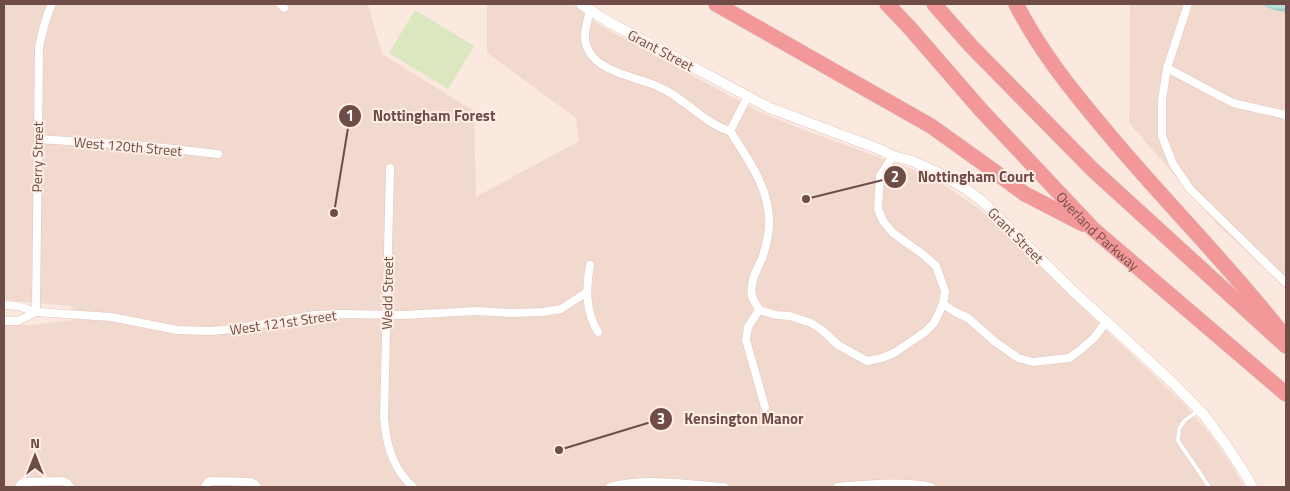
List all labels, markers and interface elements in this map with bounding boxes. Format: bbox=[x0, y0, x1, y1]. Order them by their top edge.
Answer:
street label: Grant Street bbox=[624, 24, 698, 76]
callout: Nottingham Forest bbox=[337, 101, 505, 131]
text: 1 bbox=[346, 104, 354, 127]
text: Nottingham Forest bbox=[373, 104, 496, 127]
street label: Perry Street bbox=[26, 121, 48, 193]
street label: West 120th Street bbox=[73, 131, 183, 161]
callout: Nottingham Court bbox=[883, 162, 1044, 192]
text: 2 bbox=[891, 165, 899, 188]
text: Nottingham Court bbox=[918, 165, 1035, 188]
street label: Overland Parkway bbox=[1052, 186, 1144, 275]
street label: Grant Street bbox=[983, 202, 1049, 268]
street label: Wedd Street bbox=[376, 256, 398, 330]
street label: West 121st Street bbox=[228, 304, 338, 340]
callout: Kensington Manor bbox=[649, 404, 813, 434]
text: 3 bbox=[657, 407, 665, 430]
text: Kensington Manor bbox=[684, 407, 804, 430]
north arrow bbox=[10, 431, 60, 481]
text: N bbox=[30, 432, 40, 453]

